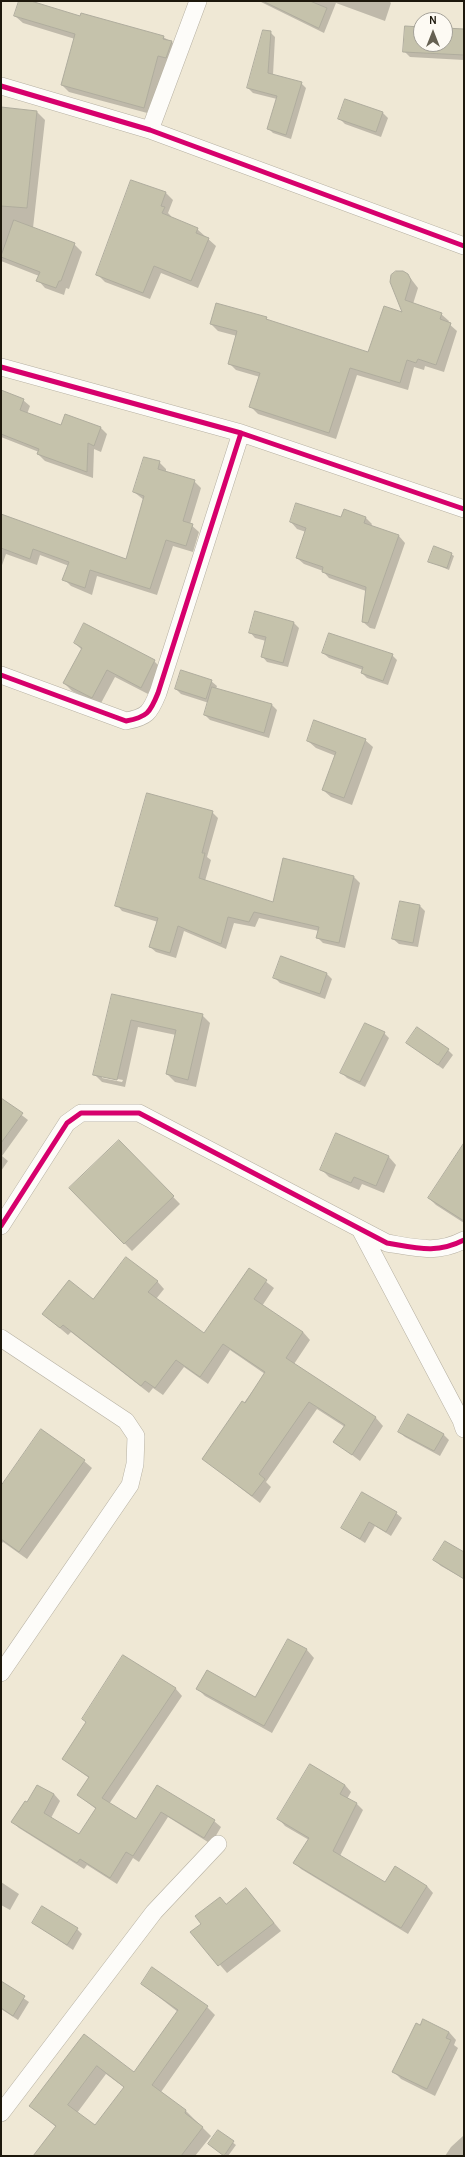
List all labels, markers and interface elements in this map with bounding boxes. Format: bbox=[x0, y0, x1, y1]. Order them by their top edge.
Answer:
north arrow bbox=[413, 12, 453, 52]
text: N bbox=[429, 14, 437, 27]

